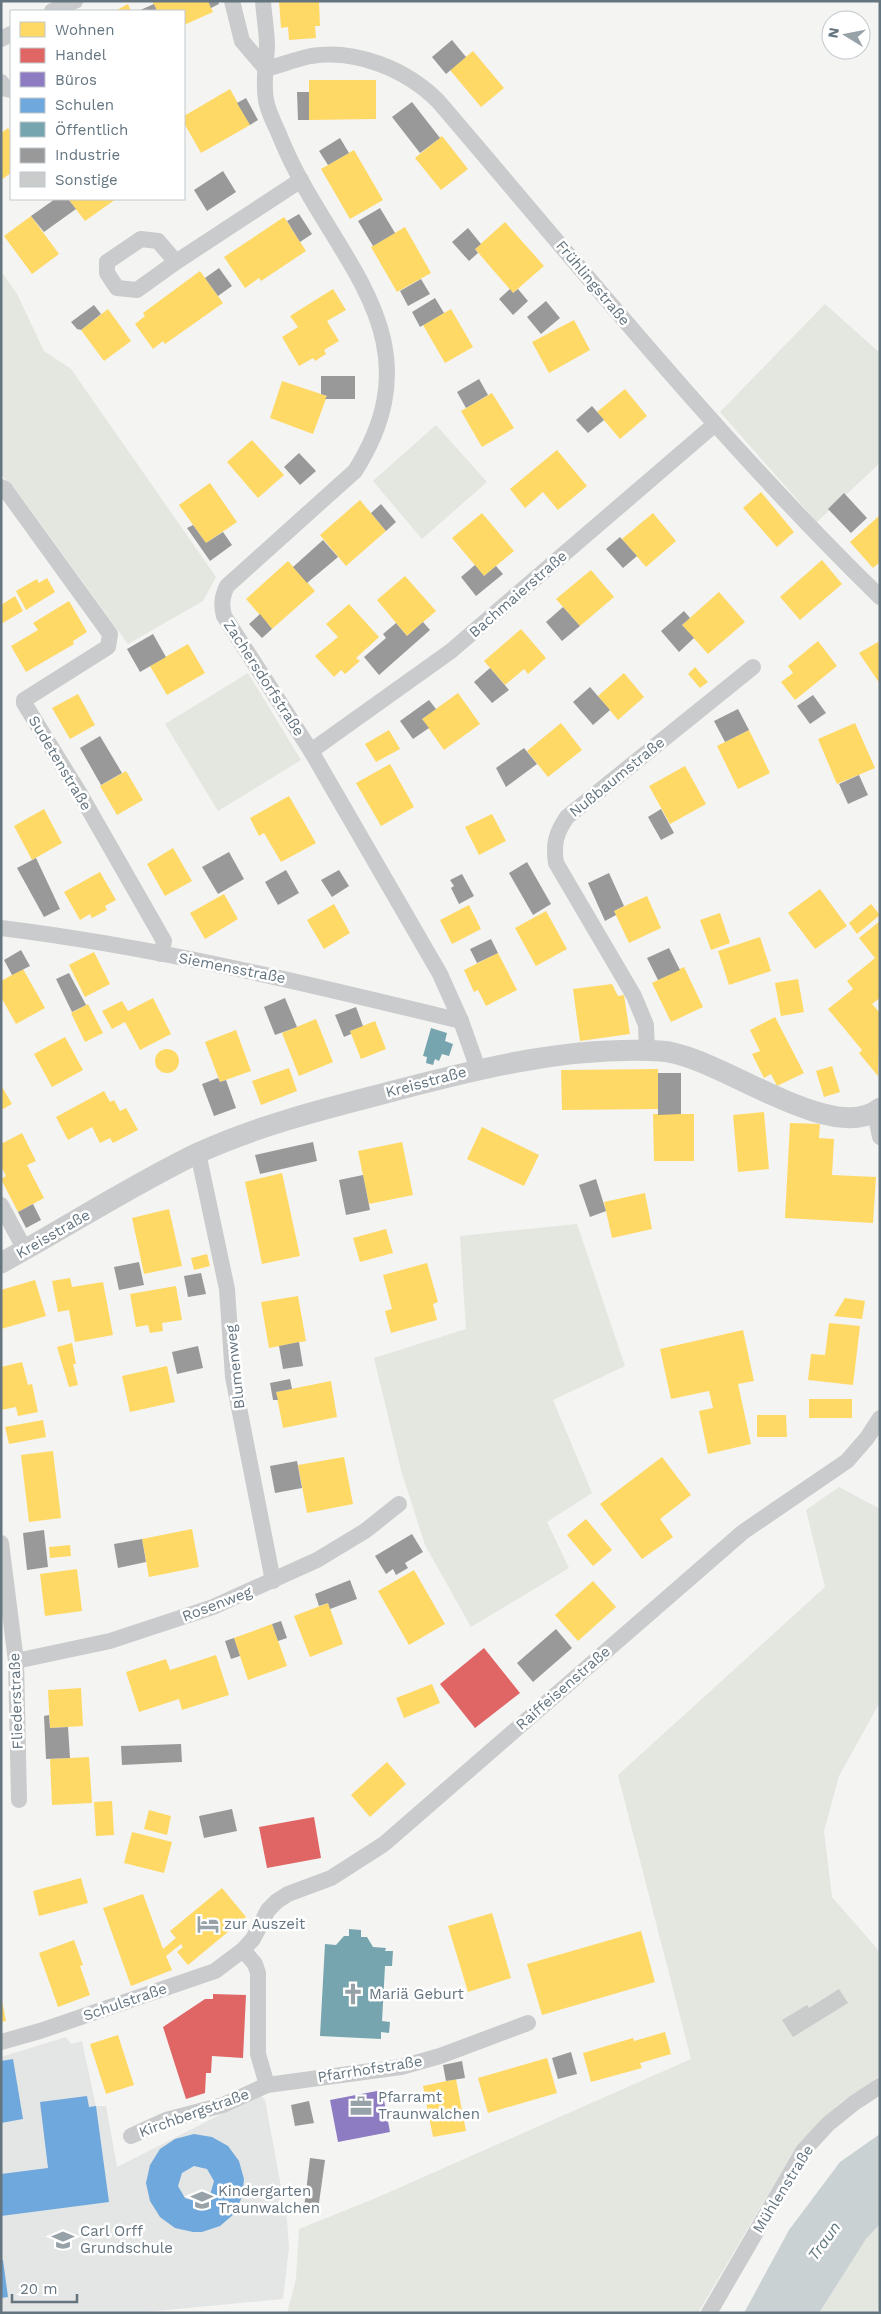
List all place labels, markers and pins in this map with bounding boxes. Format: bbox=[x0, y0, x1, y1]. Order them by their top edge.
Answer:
hotel icon: zur Auszeit bbox=[195, 1911, 221, 1937]
place label: zur Auszeit bbox=[224, 1915, 306, 1933]
church icon: Mariä Geburt bbox=[340, 1981, 366, 2007]
place label: Mariä Geburt bbox=[369, 1985, 464, 2003]
place label: Pfarramt Traunwalchen bbox=[378, 2088, 480, 2123]
office icon: Pfarramt Traunwalchen bbox=[348, 2093, 374, 2119]
place label: Kindergarten Traunwalchen bbox=[218, 2182, 320, 2217]
school or university icon: Kindergarten Traunwalchen bbox=[189, 2187, 215, 2213]
place label: Carl Orff Grundschule bbox=[80, 2222, 173, 2257]
school or university icon: Carl Orff Grundschule bbox=[50, 2227, 76, 2253]

